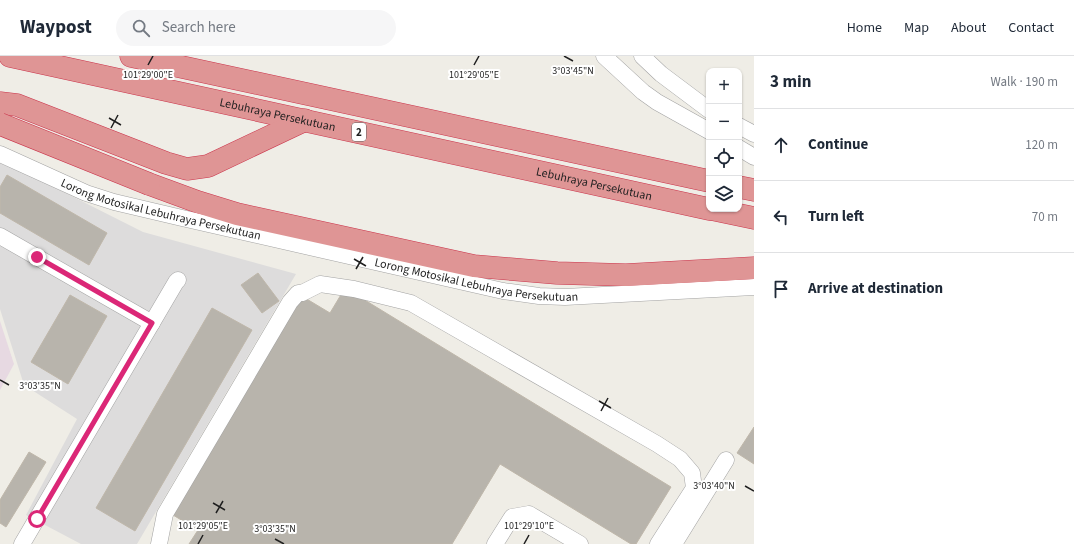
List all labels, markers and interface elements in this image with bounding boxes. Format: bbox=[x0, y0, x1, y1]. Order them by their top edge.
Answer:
search box bbox=[116, 10, 396, 46]
text: Waypost bbox=[20, 14, 92, 41]
icon: search bbox=[130, 17, 152, 39]
text: Search here bbox=[162, 17, 236, 38]
text: Home bbox=[847, 18, 882, 38]
text: Map bbox=[904, 18, 929, 38]
text: About bbox=[951, 18, 986, 38]
text: Contact bbox=[1008, 18, 1054, 38]
text: 3°03'45"N bbox=[552, 64, 594, 78]
text: 101°29'00"E bbox=[123, 68, 173, 82]
text: 101°29'05"E bbox=[449, 68, 499, 82]
map controls bbox=[706, 68, 742, 212]
button: + bbox=[706, 68, 742, 104]
text: 3 min bbox=[770, 70, 811, 94]
text: Walk · 190 m bbox=[990, 73, 1058, 91]
street label: Lebuhraya Persekutuan bbox=[218, 94, 337, 136]
button: − bbox=[706, 104, 742, 140]
road number: 2 bbox=[352, 123, 366, 141]
icon: ahead bbox=[770, 134, 792, 156]
text: Continue bbox=[808, 134, 868, 155]
text: 120 m bbox=[1025, 136, 1058, 154]
button: locate bbox=[706, 140, 742, 176]
street label: Lebuhraya Persekutuan bbox=[535, 163, 654, 205]
street label: Lorong Motosikal Lebuhraya Persekutuan bbox=[58, 174, 263, 244]
button: layers bbox=[706, 176, 742, 212]
icon: left bbox=[770, 206, 792, 228]
text: Turn left bbox=[808, 206, 864, 227]
text: 70 m bbox=[1032, 208, 1058, 226]
route end bbox=[28, 248, 46, 266]
street label: Lorong Motosikal Lebuhraya Persekutuan bbox=[373, 254, 579, 306]
icon: arrive bbox=[770, 278, 792, 300]
text: Arrive at destination bbox=[808, 278, 943, 299]
text: 3°03'35"N bbox=[19, 379, 61, 393]
text: 3°03'40"N bbox=[693, 479, 735, 493]
route start bbox=[28, 510, 46, 528]
text: 101°29'05"E bbox=[178, 519, 228, 533]
text: 101°29'10"E bbox=[504, 519, 554, 533]
text: 3°03'35"N bbox=[254, 522, 296, 536]

